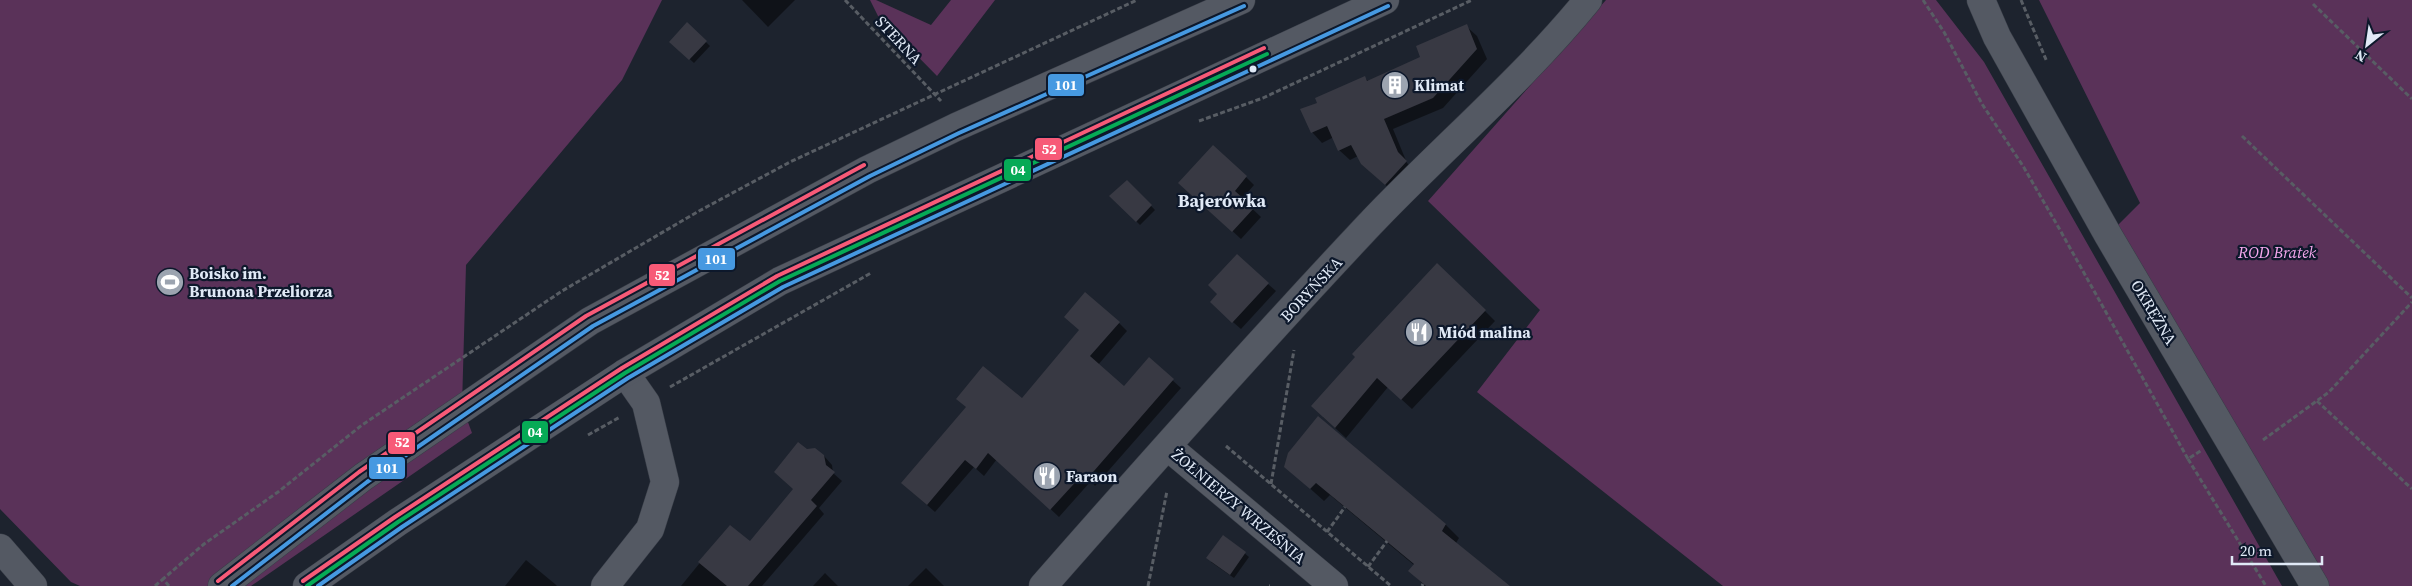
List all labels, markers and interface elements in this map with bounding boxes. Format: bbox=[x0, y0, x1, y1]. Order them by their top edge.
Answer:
street label: STERNA bbox=[871, 11, 928, 70]
north arrow bbox=[2342, 20, 2392, 70]
text: N bbox=[2351, 45, 2370, 67]
unlabelled marker bbox=[1248, 64, 1258, 74]
building icon: Klimat bbox=[1380, 70, 1410, 100]
line badge: 101 bbox=[1047, 73, 1085, 97]
place label: Klimat bbox=[1414, 74, 1464, 96]
text: 101 bbox=[1055, 75, 1077, 95]
line badge: 52 bbox=[1034, 137, 1063, 161]
text: 52 bbox=[1041, 139, 1057, 159]
line badge: 04 bbox=[1003, 158, 1032, 182]
text: 04 bbox=[1010, 160, 1026, 180]
district label: Bajerówka bbox=[1178, 188, 1267, 213]
park label: ROD Bratek bbox=[2237, 241, 2316, 263]
line badge: 101 bbox=[697, 247, 736, 271]
text: 101 bbox=[705, 249, 727, 269]
street label: BORYŃSKA bbox=[1275, 251, 1347, 326]
place label: Boisko im. Brunona Przeliorza bbox=[189, 262, 333, 302]
line badge: 52 bbox=[648, 263, 676, 287]
text: 52 bbox=[654, 265, 670, 285]
sports icon: Boisko im. Brunona Przeliorza bbox=[155, 267, 185, 297]
street label: OKRĘŻNA bbox=[2126, 275, 2182, 349]
restaurant icon: Miód malina bbox=[1404, 317, 1434, 347]
place label: Miód malina bbox=[1438, 321, 1531, 343]
line badge: 04 bbox=[521, 420, 549, 444]
text: 04 bbox=[527, 422, 543, 442]
line badge: 52 bbox=[387, 431, 416, 455]
text: 52 bbox=[394, 432, 410, 452]
street label: ŻOŁNIERZY WRZEŚNIA bbox=[1167, 443, 1311, 569]
line badge: 101 bbox=[368, 456, 406, 480]
text: 101 bbox=[376, 458, 398, 478]
restaurant icon: Faraon bbox=[1032, 461, 1062, 491]
place label: Faraon bbox=[1066, 465, 1117, 487]
scale bar bbox=[2232, 534, 2322, 566]
text: 20 m bbox=[2240, 540, 2272, 561]

